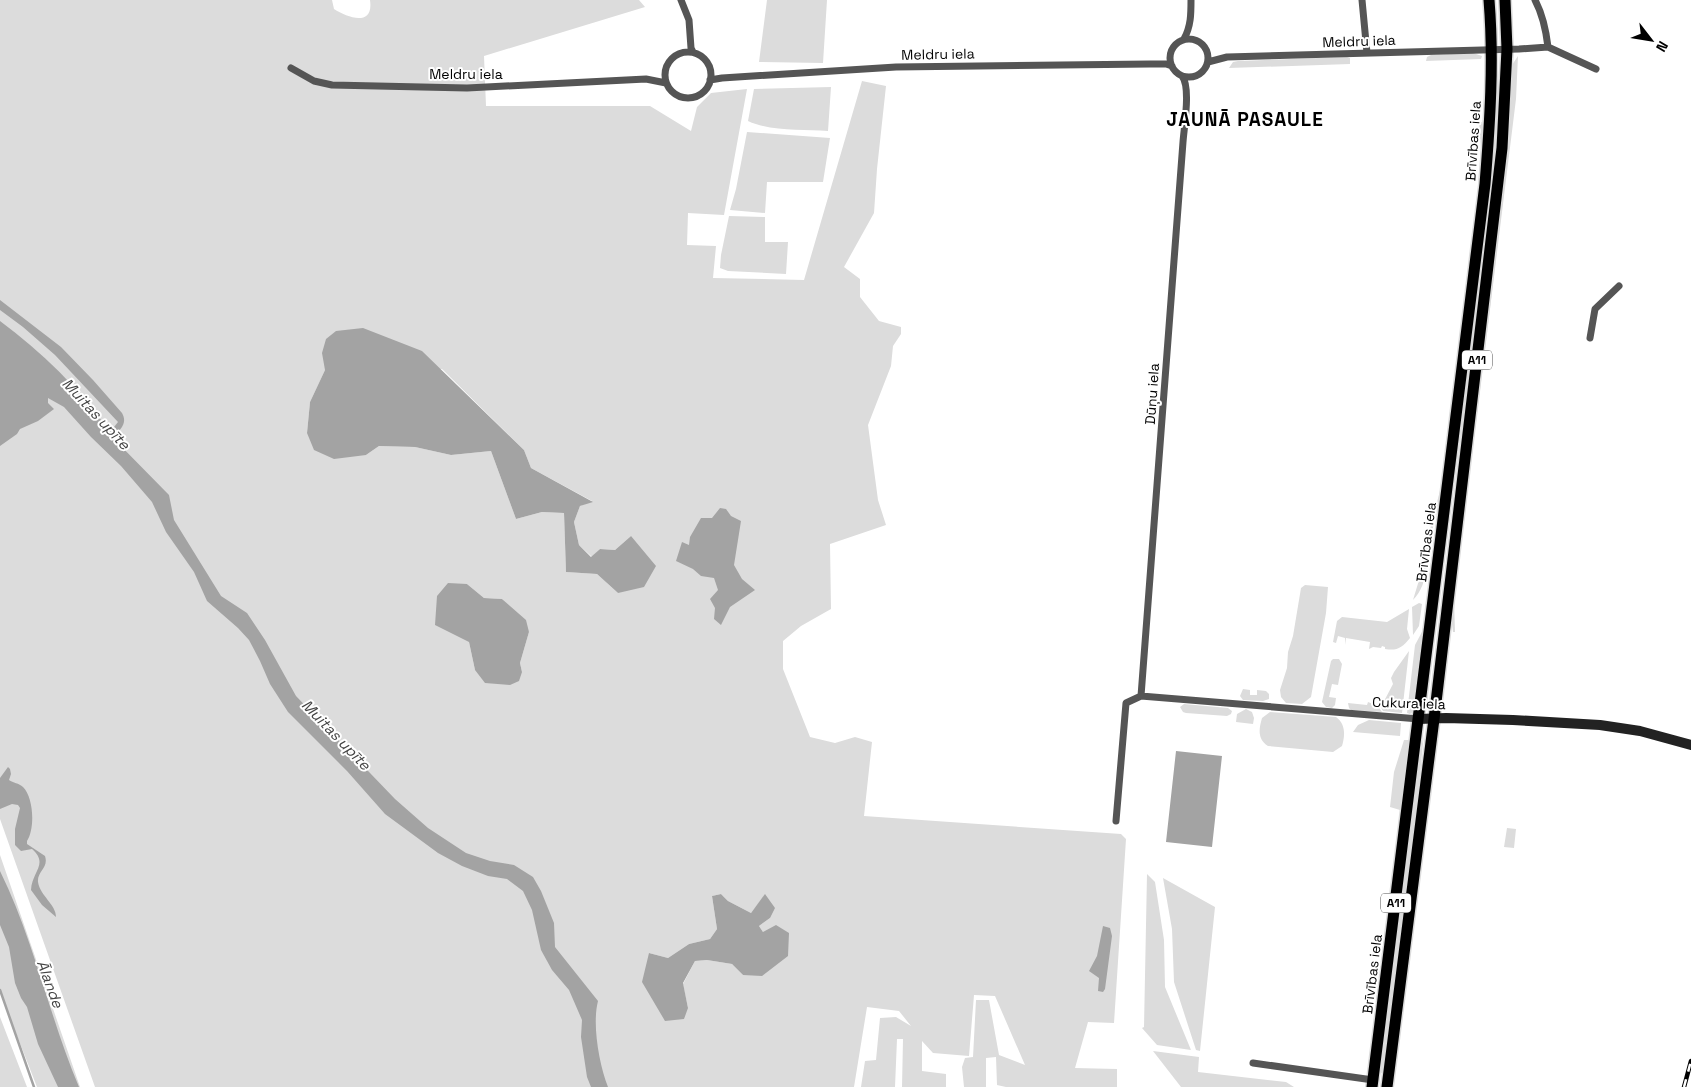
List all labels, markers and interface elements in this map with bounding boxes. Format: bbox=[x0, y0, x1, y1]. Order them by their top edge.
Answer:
north arrow bbox=[1626, 15, 1676, 65]
street label: Meldru iela bbox=[1322, 31, 1396, 51]
text: N bbox=[1652, 38, 1672, 55]
street label: Meldru iela bbox=[901, 44, 975, 64]
street label: Meldru iela bbox=[429, 65, 503, 83]
street label: Brīvības iela bbox=[1461, 100, 1485, 182]
district label: JAUNĀ PASAULE bbox=[1166, 107, 1324, 132]
road number: A11 bbox=[1462, 350, 1492, 370]
street label: Dūņu iela bbox=[1141, 363, 1163, 425]
water label: Muitas upīte bbox=[58, 374, 135, 454]
street label: Brīvības iela bbox=[1412, 501, 1440, 583]
street label: Cukura iela bbox=[1372, 693, 1446, 713]
water label: Muitas upīte bbox=[298, 695, 376, 775]
road number: A11 bbox=[1381, 894, 1411, 912]
street label: Brīvības iela bbox=[1358, 933, 1386, 1015]
water label: Ālande bbox=[33, 957, 68, 1011]

